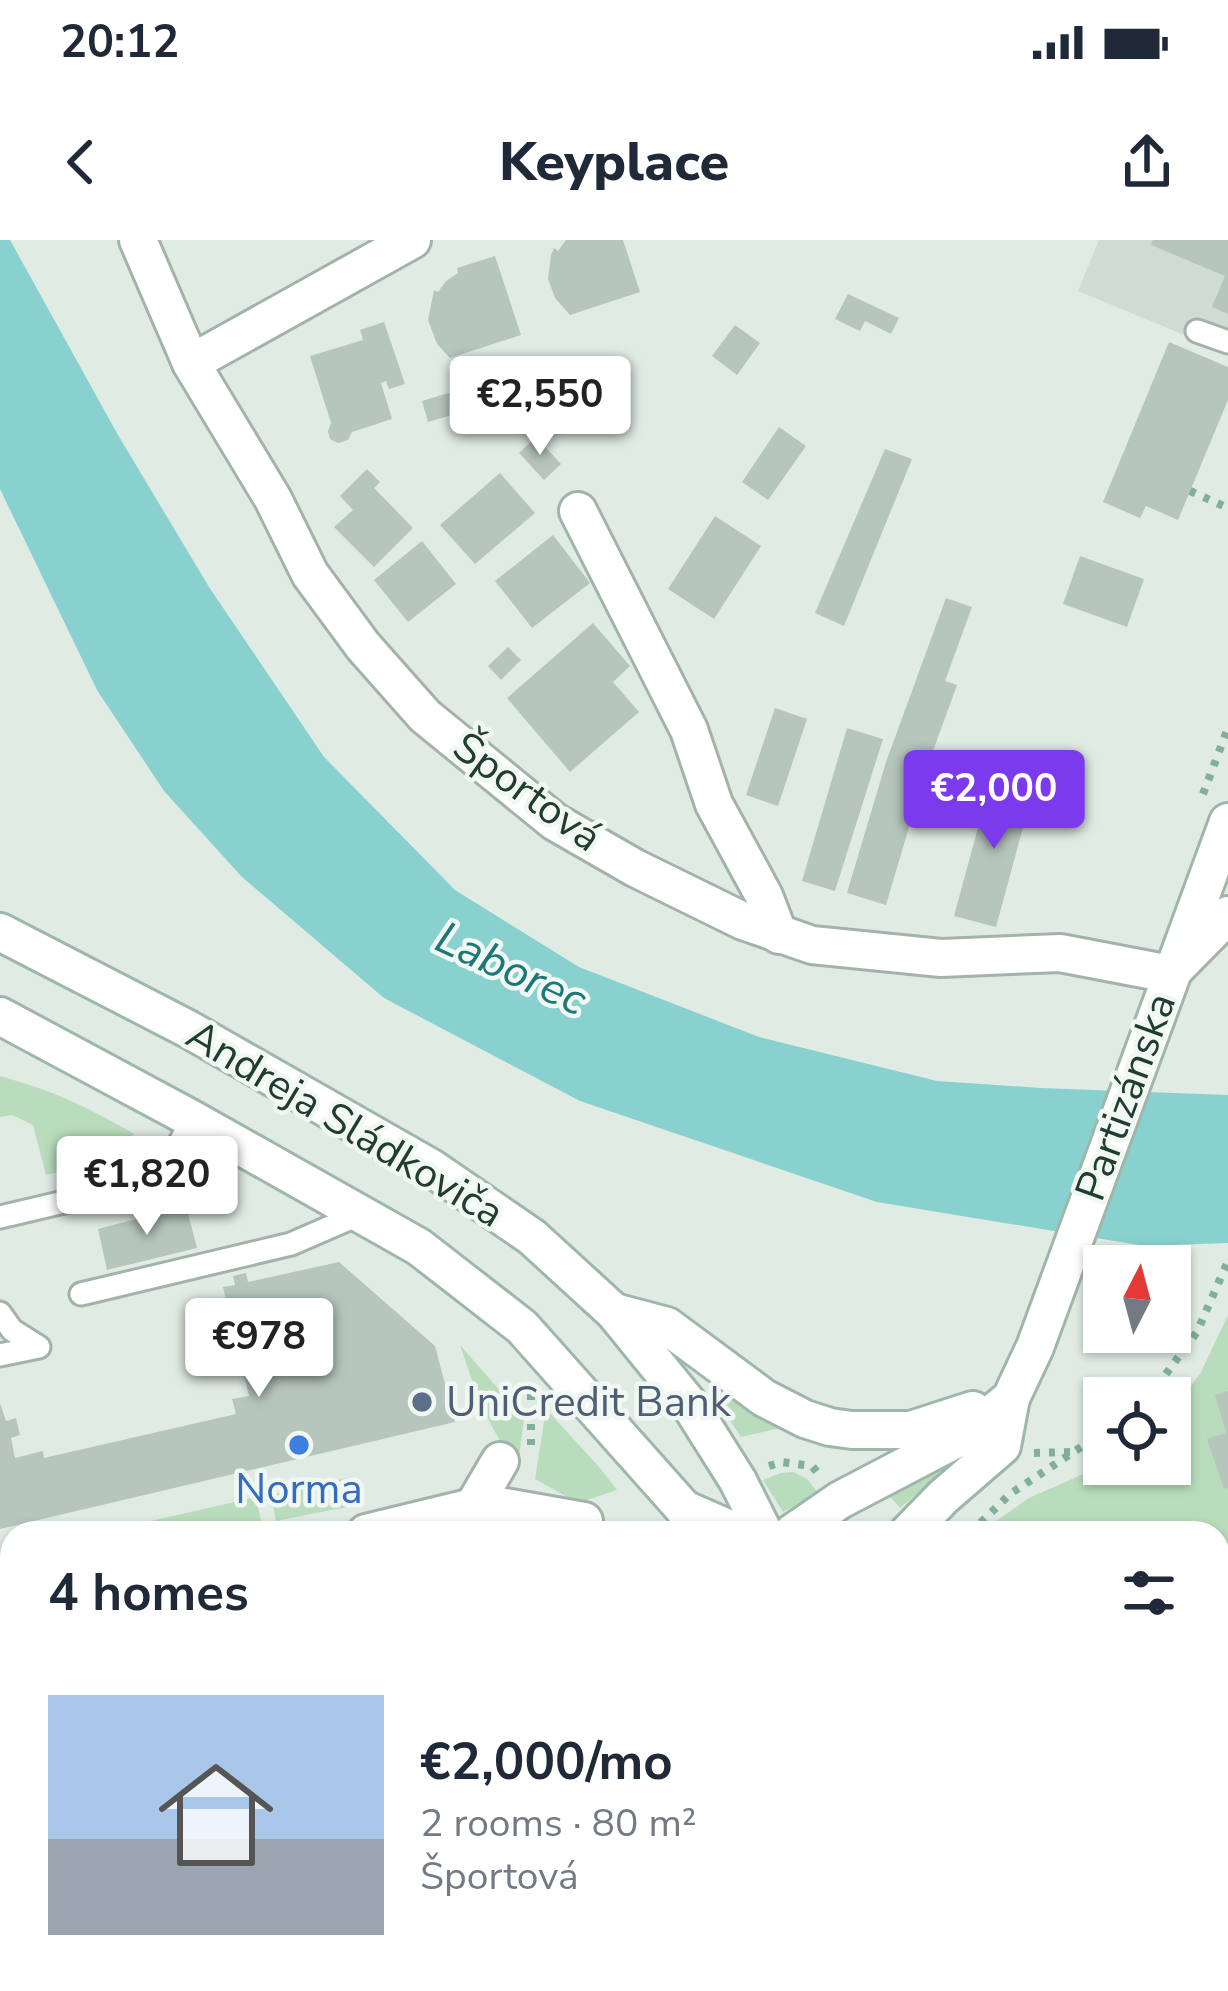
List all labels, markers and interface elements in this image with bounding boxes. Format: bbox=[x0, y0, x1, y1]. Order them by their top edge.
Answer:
text: 20:12 bbox=[60, 12, 179, 73]
text: Keyplace bbox=[499, 125, 729, 199]
icon: back bbox=[48, 129, 114, 195]
icon: share bbox=[1114, 129, 1180, 195]
pin: €2,550 bbox=[442, 356, 638, 458]
text: €2,550 bbox=[477, 368, 603, 421]
street label: Športová bbox=[441, 719, 613, 865]
pin: €2,000 bbox=[896, 750, 1092, 852]
text: €2,000 bbox=[931, 762, 1057, 815]
water label: Laborec bbox=[426, 908, 598, 1031]
street label: Partizánska bbox=[1062, 985, 1190, 1209]
street label: Andreja Sládkoviča bbox=[176, 1007, 514, 1241]
pin: €1,820 bbox=[49, 1136, 245, 1238]
text: €1,820 bbox=[84, 1148, 210, 1201]
north arrow bbox=[1083, 1245, 1191, 1353]
map controls bbox=[1083, 1245, 1191, 1485]
pin: €978 bbox=[188, 1298, 330, 1400]
text: €978 bbox=[212, 1310, 306, 1363]
place label: UniCredit Bank bbox=[446, 1374, 732, 1431]
button: locate bbox=[1083, 1377, 1191, 1485]
marker: UniCredit Bank bbox=[409, 1389, 435, 1415]
marker: Norma bbox=[286, 1432, 312, 1458]
place label: Norma bbox=[235, 1461, 363, 1518]
text: 4 homes bbox=[48, 1558, 249, 1628]
icon: filters bbox=[1116, 1560, 1182, 1626]
text: €2,000/mo bbox=[420, 1727, 673, 1797]
icon: home bbox=[144, 1743, 288, 1887]
text: 2 rooms · 80 m² bbox=[420, 1797, 697, 1850]
text: Športová bbox=[420, 1850, 579, 1903]

